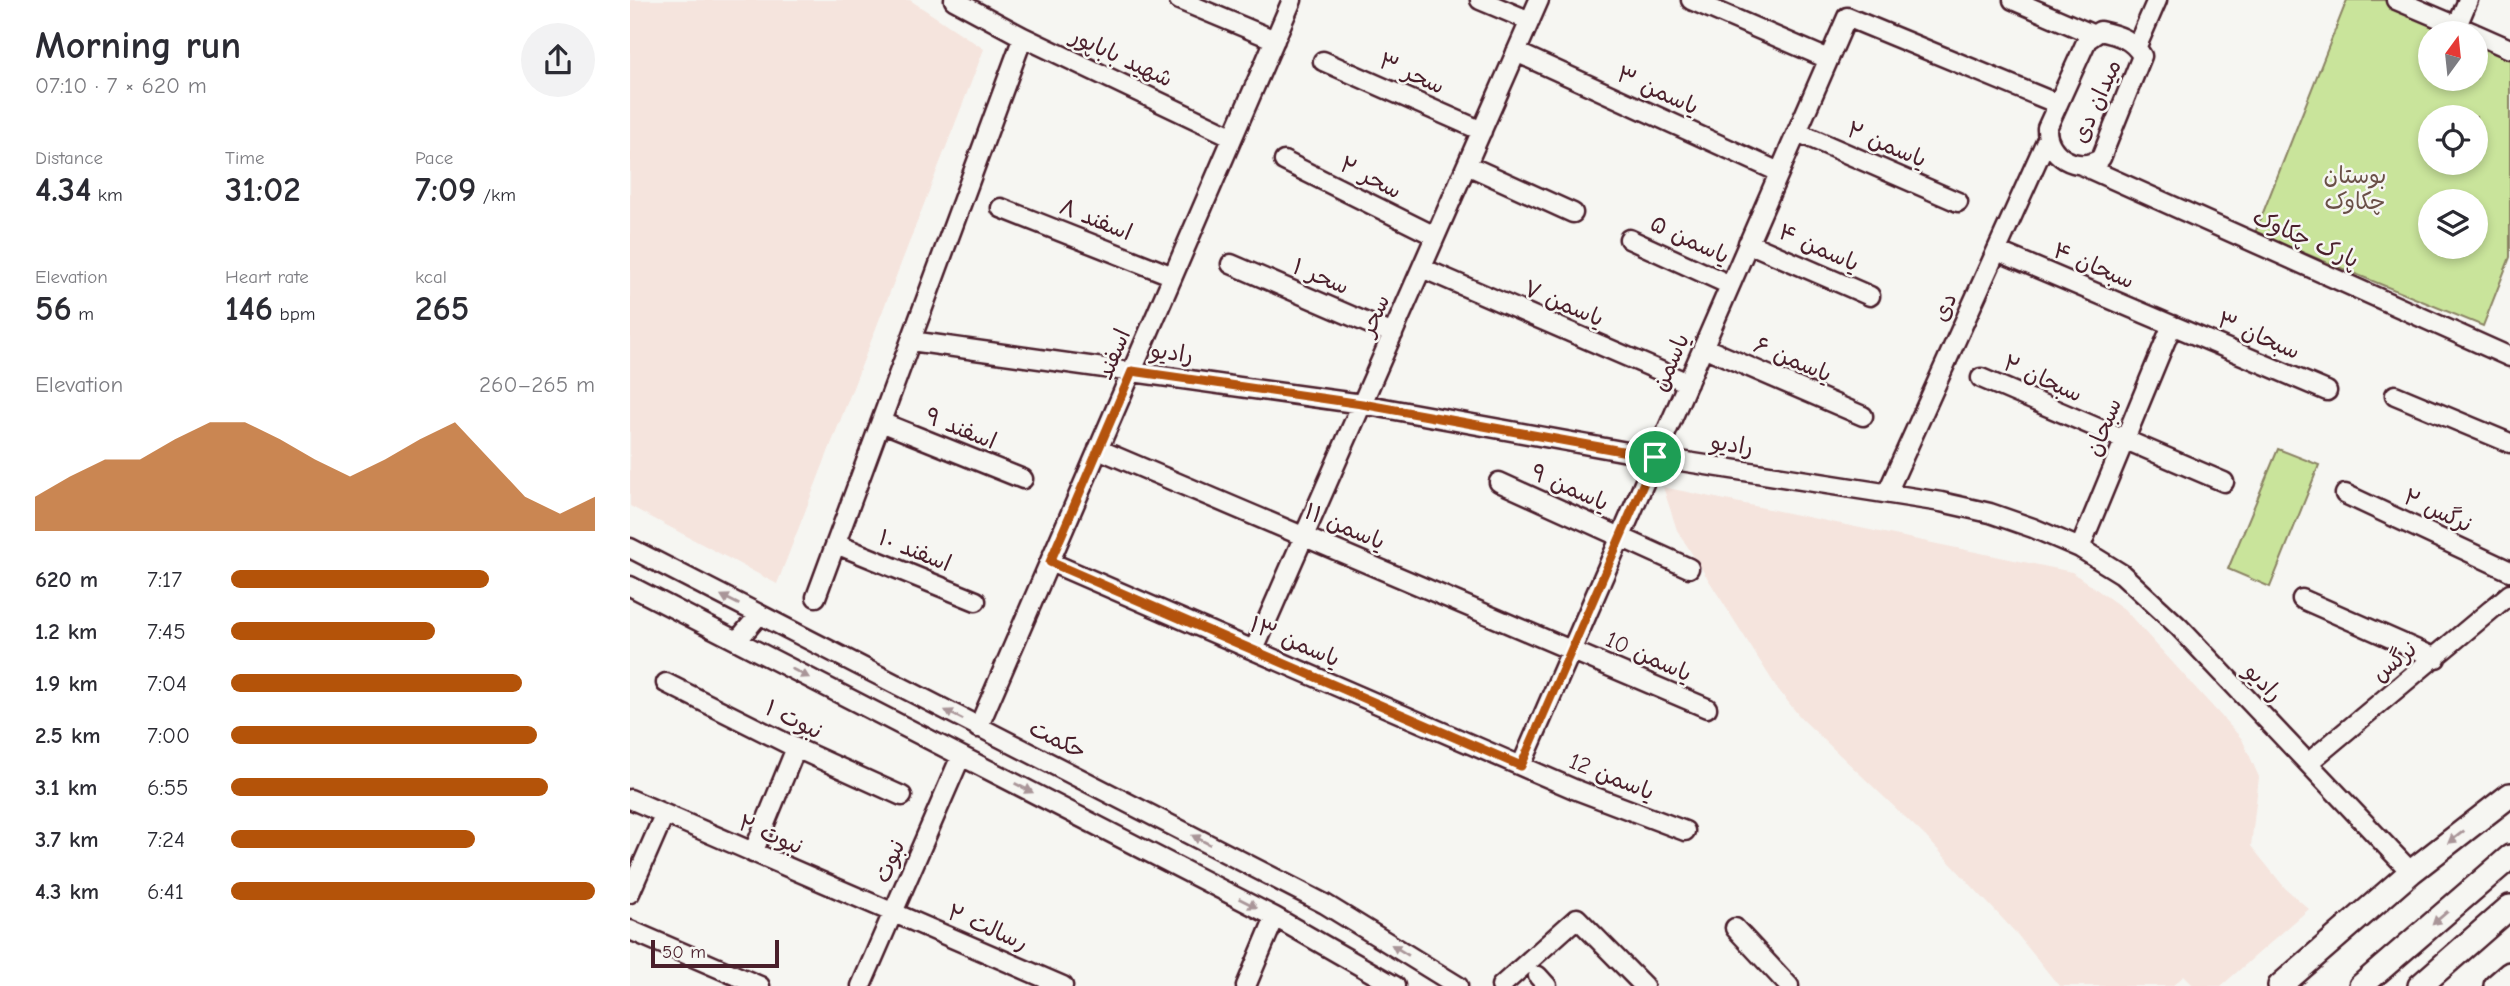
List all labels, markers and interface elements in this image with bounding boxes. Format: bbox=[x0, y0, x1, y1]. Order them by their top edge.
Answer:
street label: شهید باباپور bbox=[1064, 21, 1177, 94]
north arrow bbox=[2418, 21, 2488, 91]
map controls bbox=[2418, 21, 2488, 259]
button: share bbox=[521, 23, 595, 97]
text: Morning run bbox=[35, 24, 241, 68]
street label: سحر ۳ bbox=[1375, 47, 1449, 100]
street label: میدان دی bbox=[2066, 55, 2127, 147]
street label: یاسمن ۳ bbox=[1613, 60, 1703, 120]
text: 07:10 · 7 × 620 m bbox=[35, 72, 207, 99]
button: locate bbox=[2418, 105, 2488, 175]
street label: یاسمن ۲ bbox=[1843, 116, 1931, 173]
text: Distance bbox=[35, 147, 103, 169]
text: Time bbox=[225, 147, 264, 169]
text: Pace bbox=[415, 147, 453, 169]
street label: سحر ۲ bbox=[1335, 150, 1406, 204]
park label: بوستان چکاوک bbox=[2324, 162, 2386, 215]
text: 4.34 bbox=[35, 169, 91, 210]
text: 31:02 bbox=[225, 169, 301, 210]
text: 7:09 bbox=[415, 169, 476, 210]
text: km bbox=[91, 184, 123, 206]
text: /km bbox=[476, 184, 516, 206]
button: layers bbox=[2418, 189, 2488, 259]
street label: اسفند ۸ bbox=[1055, 193, 1136, 246]
street label: پارک چکاوک bbox=[2248, 203, 2363, 275]
street label: یاسمن ۵ bbox=[1646, 209, 1734, 269]
street label: یاسمن ۴ bbox=[1774, 218, 1863, 277]
street label: سبحان ۴ bbox=[2049, 236, 2138, 295]
street label: سحر ۱ bbox=[1289, 253, 1353, 300]
text: Elevation bbox=[35, 266, 108, 288]
text: Heart rate bbox=[225, 266, 309, 288]
text: kcal bbox=[415, 266, 447, 288]
street label: یاسمن ۷ bbox=[1520, 275, 1608, 332]
text: 56 bbox=[35, 288, 72, 329]
text: 146 bbox=[225, 288, 273, 329]
text: 265 bbox=[415, 288, 469, 329]
street label: دی bbox=[1926, 289, 1963, 326]
street label: سحر bbox=[1353, 290, 1395, 342]
text: m bbox=[72, 303, 94, 325]
text: bpm bbox=[273, 303, 315, 325]
street label: سبحان ۳ bbox=[2213, 306, 2304, 365]
street label: اسفند bbox=[1091, 325, 1136, 384]
street label: یاسمن bbox=[1646, 329, 1695, 395]
street label: یاسمن ۶ bbox=[1750, 331, 1836, 388]
street label: رادیو bbox=[1148, 336, 1195, 370]
street label: سبحان ۲ bbox=[1999, 349, 2087, 408]
text: Elevation bbox=[35, 371, 123, 398]
text: 260–265 m bbox=[479, 371, 595, 398]
street label: سبحان bbox=[2080, 394, 2127, 460]
street label: اسفند ۹ bbox=[921, 402, 1000, 455]
pin bbox=[1625, 427, 1685, 487]
street label: رادیو bbox=[1707, 428, 1755, 462]
icon: arrive bbox=[1636, 438, 1674, 476]
street label: یاسمن ۹ bbox=[1527, 458, 1613, 517]
street label: نرگس ۲ bbox=[2399, 483, 2476, 538]
street label: یاسمن ۱۱ bbox=[1300, 497, 1389, 555]
street label: اسفند ۱۰ bbox=[875, 524, 955, 577]
text: 620 m bbox=[35, 566, 98, 593]
text: 7:17 bbox=[147, 566, 182, 593]
one-way arrow bbox=[720, 594, 740, 606]
street label: یاسمن ۱۳ bbox=[1246, 610, 1344, 673]
text: 1.2 km bbox=[35, 618, 97, 645]
text: 7:45 bbox=[147, 618, 186, 645]
street label: یاسمن 10 bbox=[1602, 626, 1696, 687]
street label: نرگس bbox=[2367, 635, 2422, 687]
street label: رادیو bbox=[2238, 657, 2288, 708]
one-way arrow bbox=[790, 668, 810, 679]
text: 1.9 km bbox=[35, 670, 98, 697]
text: 7:04 bbox=[147, 670, 187, 697]
street label: نبوت ۱ bbox=[761, 694, 827, 745]
one-way arrow bbox=[944, 710, 964, 721]
street label: حکمت bbox=[1025, 714, 1091, 765]
text: 2.5 km bbox=[35, 722, 101, 749]
text: 7:00 bbox=[147, 722, 190, 749]
street label: یاسمن 12 bbox=[1565, 747, 1658, 806]
text: 3.1 km bbox=[35, 774, 97, 801]
text: 6:55 bbox=[147, 774, 189, 801]
one-way arrow bbox=[1014, 783, 1034, 794]
street label: نبوت ۲ bbox=[734, 809, 807, 860]
text: 3.7 km bbox=[35, 826, 99, 853]
text: 7:24 bbox=[147, 826, 185, 853]
one-way arrow bbox=[2447, 830, 2465, 844]
one-way arrow bbox=[1191, 834, 1211, 845]
street label: نبوت bbox=[868, 836, 911, 887]
text: 4.3 km bbox=[35, 878, 99, 905]
text: 6:41 bbox=[147, 878, 184, 905]
street label: رسالت ۲ bbox=[943, 898, 1032, 956]
one-way arrow bbox=[1238, 898, 1258, 909]
one-way arrow bbox=[2431, 910, 2449, 926]
scale bar bbox=[651, 937, 779, 969]
text: 50 m bbox=[662, 941, 706, 963]
one-way arrow bbox=[1390, 944, 1410, 957]

